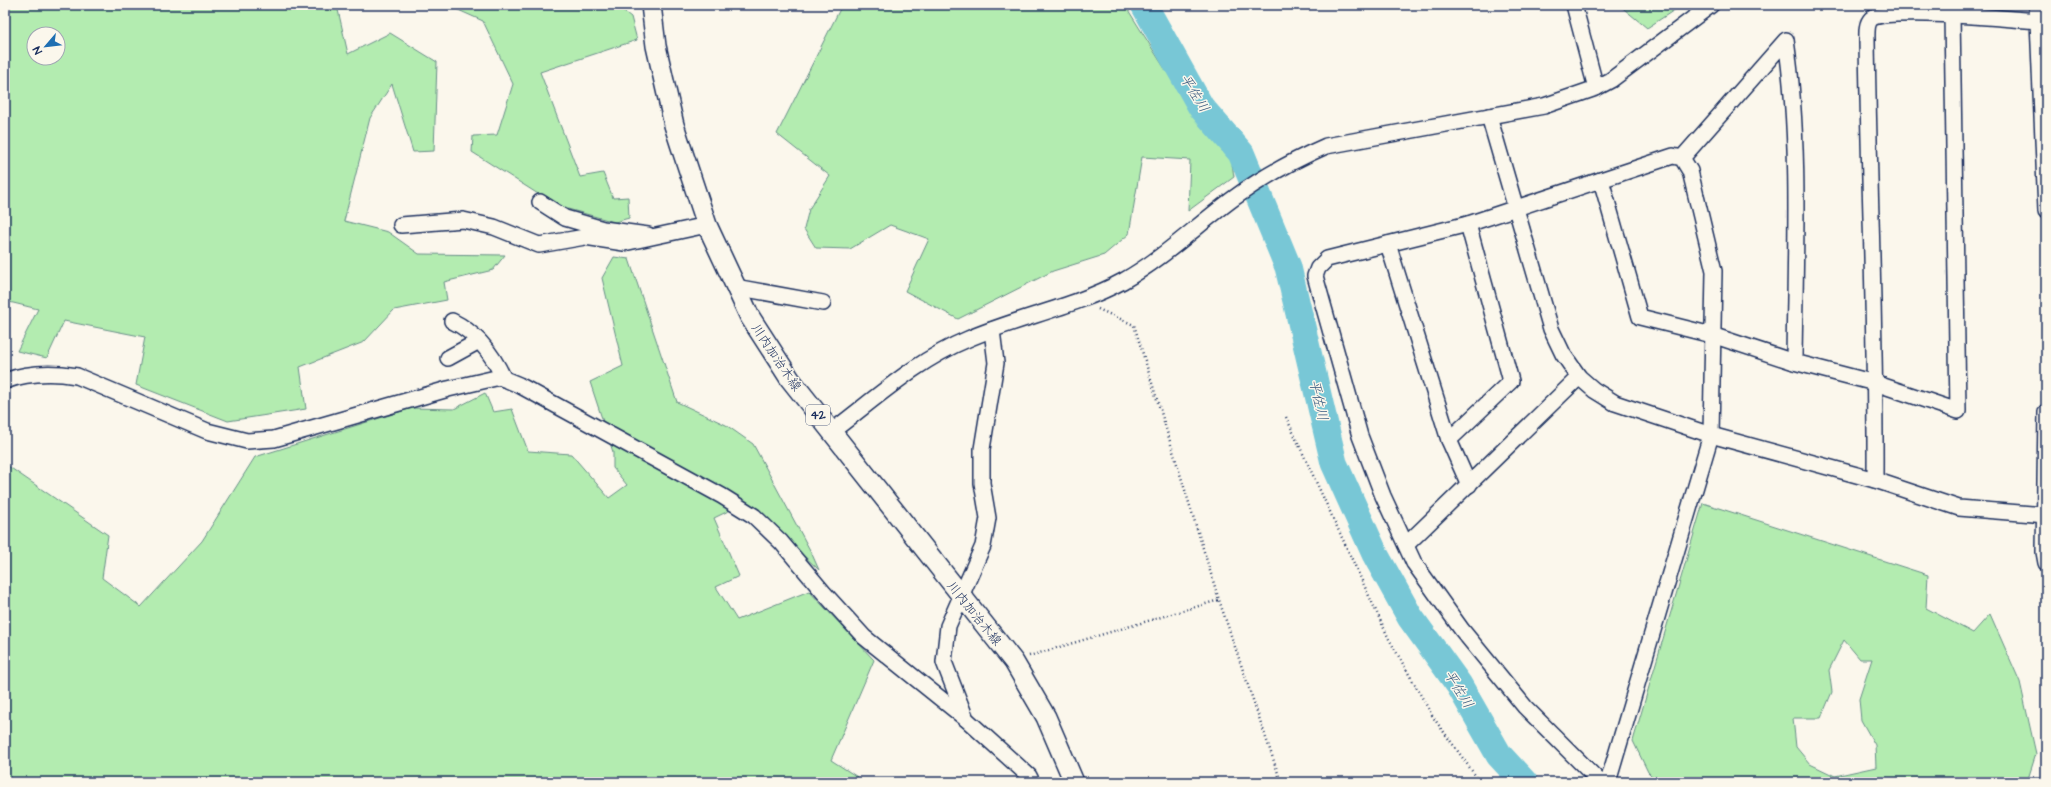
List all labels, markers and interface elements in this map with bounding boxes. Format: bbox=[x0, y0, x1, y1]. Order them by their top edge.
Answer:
north arrow bbox=[26, 26, 66, 66]
text: N bbox=[29, 44, 46, 57]
water label: 平佐川 bbox=[1175, 70, 1214, 117]
street label: 川内加治木線 bbox=[747, 320, 806, 396]
water label: 平佐川 bbox=[1304, 378, 1332, 423]
road number: 42 bbox=[806, 405, 830, 425]
street label: 川内加治木線 bbox=[943, 578, 1006, 650]
water label: 平佐川 bbox=[1439, 666, 1478, 713]

